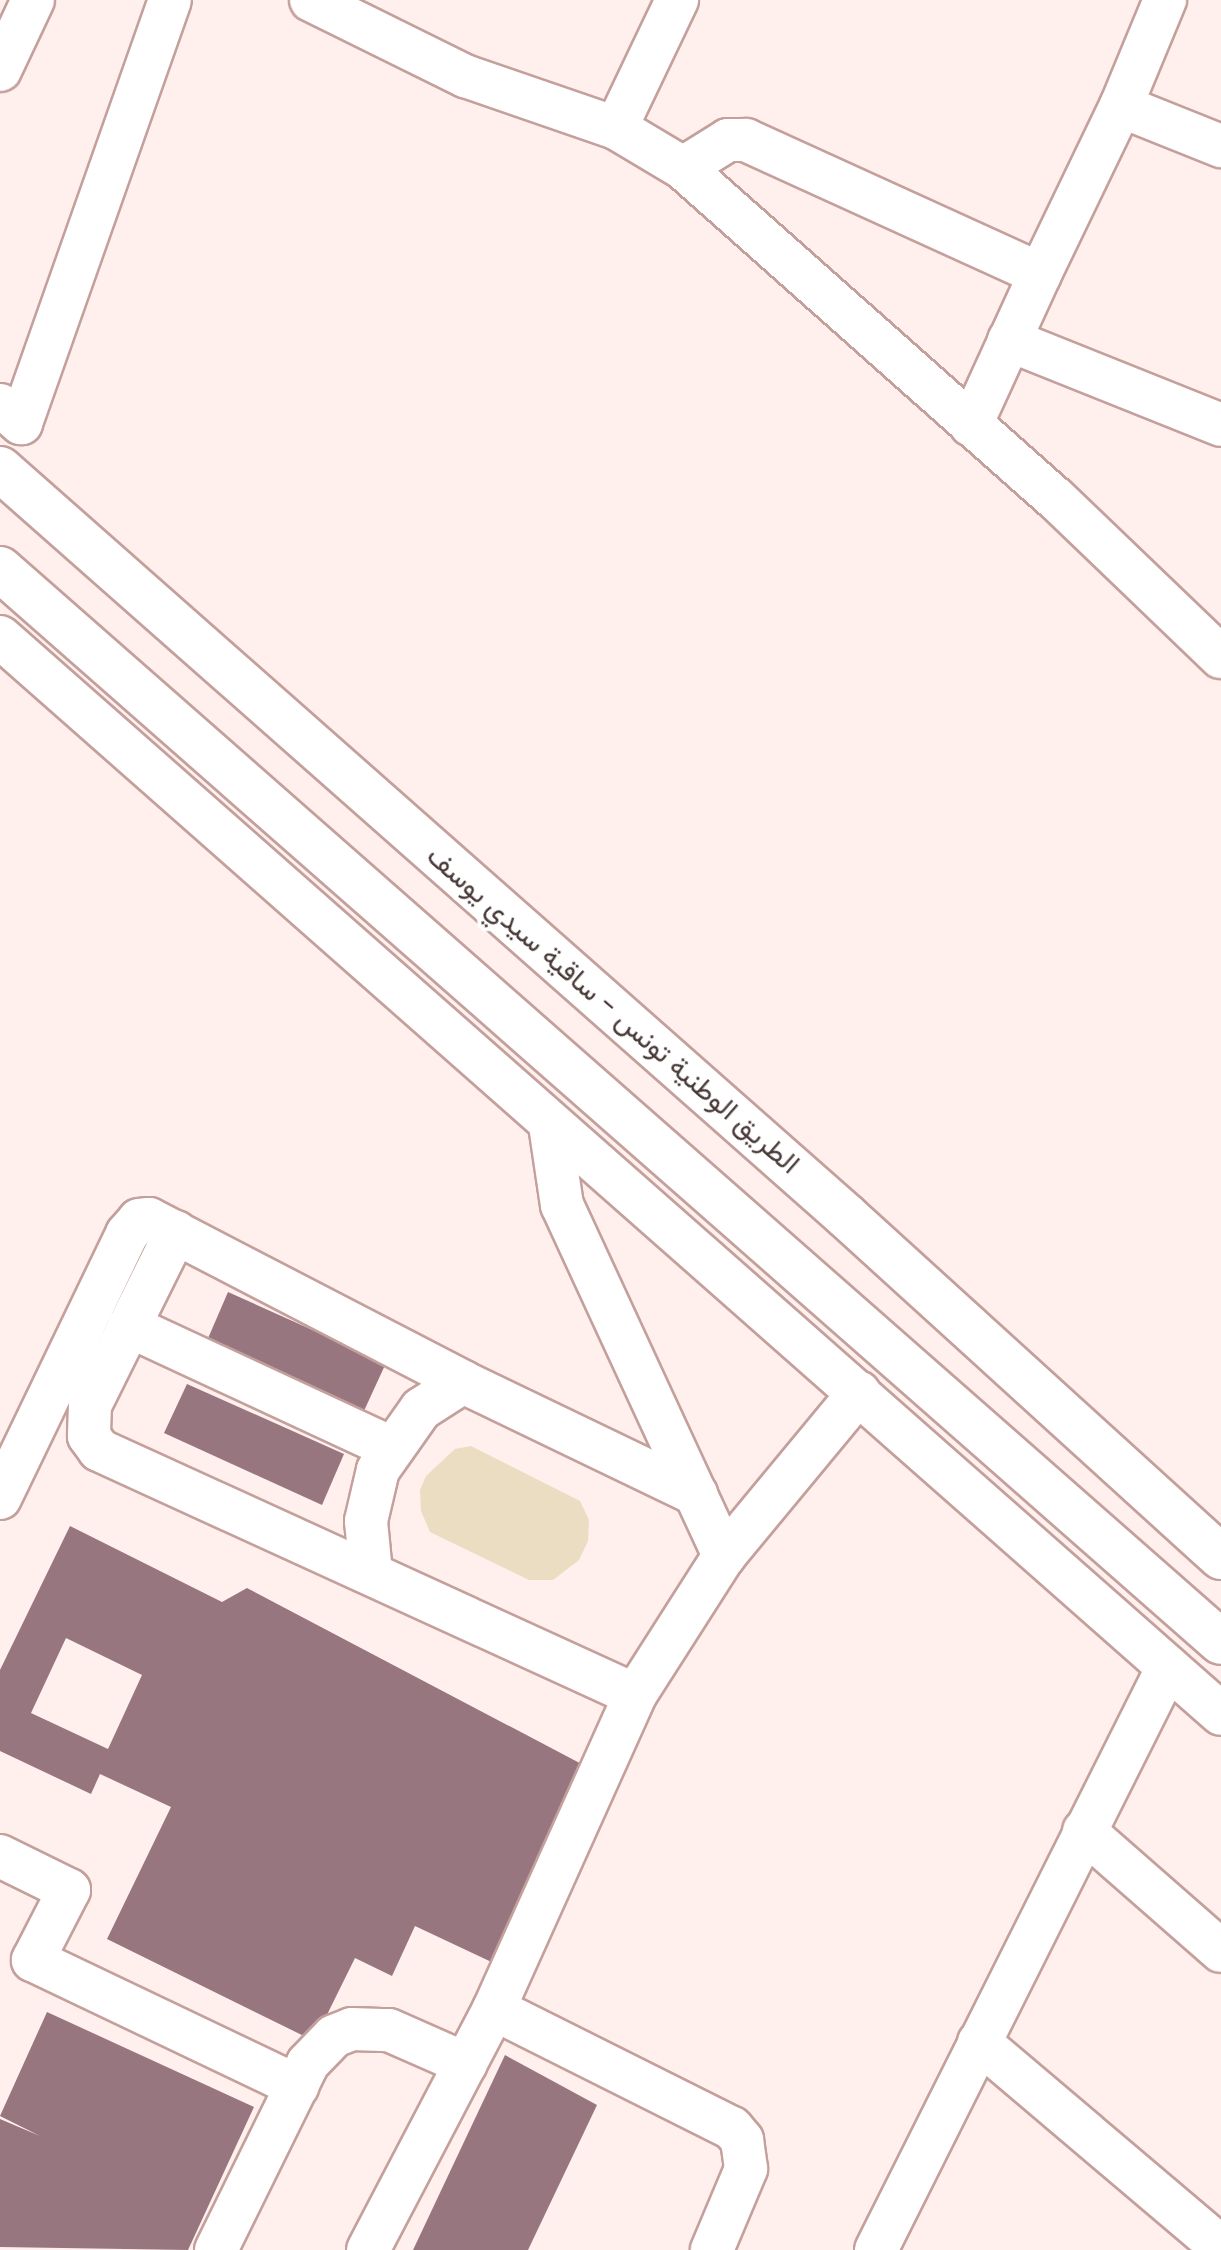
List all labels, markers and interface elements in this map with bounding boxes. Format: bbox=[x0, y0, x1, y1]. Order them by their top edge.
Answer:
street label: الطريق الوطنية تونس - ساقية سيدي يوسف bbox=[420, 839, 806, 1181]

